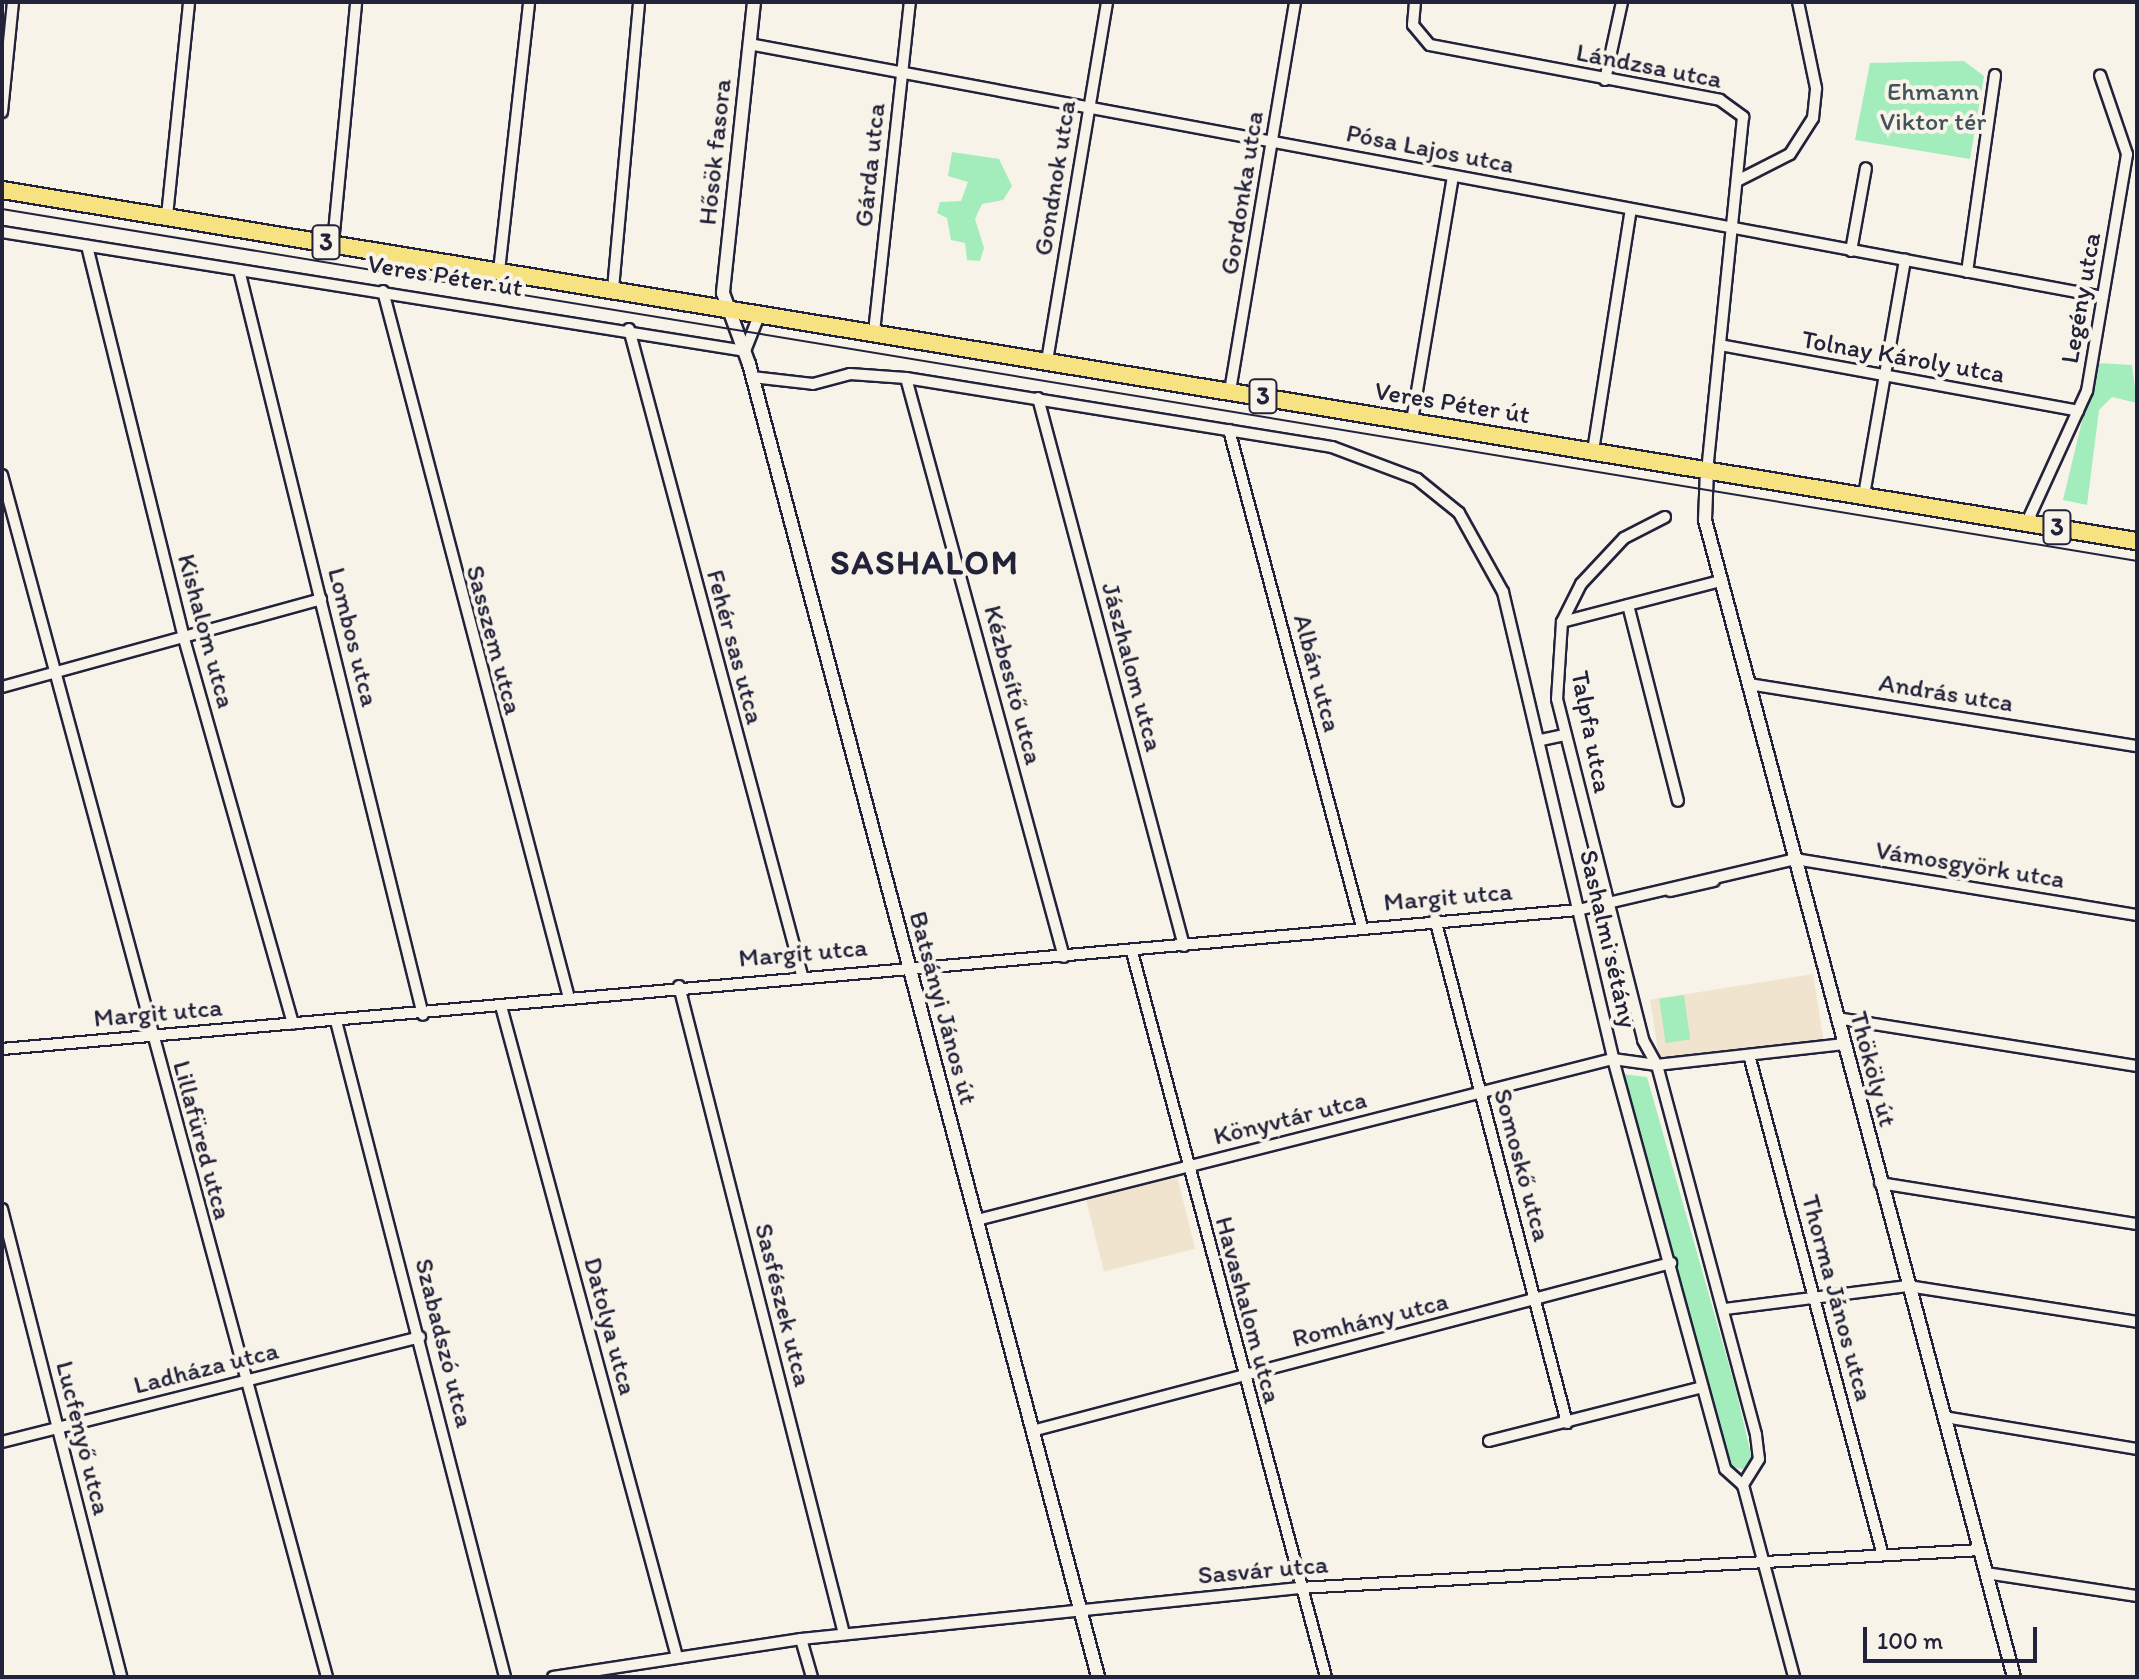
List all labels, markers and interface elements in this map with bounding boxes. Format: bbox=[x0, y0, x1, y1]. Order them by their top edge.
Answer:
street label: Lándzsa utca bbox=[1574, 37, 1724, 95]
park label: Ehmann Viktor tér bbox=[1880, 76, 1986, 138]
street label: Hősök fasora bbox=[692, 77, 738, 227]
street label: Gondnok utca bbox=[1027, 99, 1083, 257]
street label: Gárda utca bbox=[848, 102, 892, 228]
street label: Gordonka utca bbox=[1214, 109, 1270, 277]
street label: Pósa Lajos utca bbox=[1343, 117, 1517, 181]
road number: 3 bbox=[310, 222, 342, 262]
street label: Legény utca bbox=[2054, 230, 2108, 366]
street label: Veres Péter út bbox=[366, 248, 524, 304]
street label: Tolnay Károly utca bbox=[1799, 324, 2007, 390]
street label: Veres Péter út bbox=[1373, 375, 1531, 431]
road number: 3 bbox=[1247, 376, 1279, 416]
road number: 3 bbox=[2041, 507, 2073, 547]
district label: SASHALOM bbox=[830, 543, 1020, 583]
street label: Kishalom utca bbox=[170, 551, 242, 711]
street label: Sasszem utca bbox=[459, 562, 529, 718]
street label: Lombos utca bbox=[321, 565, 385, 709]
street label: Fehér sas utca bbox=[699, 567, 771, 727]
street label: Jászhalom utca bbox=[1095, 580, 1169, 754]
street label: Kézbesítő utca bbox=[977, 602, 1049, 768]
street label: Albán utca bbox=[1286, 611, 1348, 735]
street label: András utca bbox=[1877, 667, 2015, 719]
street label: Talpfa utca bbox=[1564, 669, 1618, 795]
street label: Vámosgyörk utca bbox=[1873, 835, 2067, 895]
street label: Sashalmi sétány bbox=[1572, 847, 1644, 1031]
street label: Margit utca bbox=[1383, 876, 1513, 918]
street label: Batsányi János út bbox=[902, 908, 984, 1108]
street label: Margit utca bbox=[738, 932, 868, 974]
street label: Margit utca bbox=[93, 992, 223, 1034]
street label: Thököly út bbox=[1843, 1008, 1903, 1130]
street label: Lillafüred utca bbox=[166, 1057, 238, 1223]
street label: Könyvtár utca bbox=[1210, 1084, 1370, 1152]
street label: Somoskő utca bbox=[1487, 1086, 1557, 1244]
street label: Thorma János utca bbox=[1794, 1192, 1880, 1404]
street label: Havashalom utca bbox=[1208, 1214, 1288, 1406]
street label: Sasfészek utca bbox=[748, 1221, 818, 1389]
street label: Datolya utca bbox=[577, 1254, 643, 1398]
street label: Szabadszó utca bbox=[408, 1256, 480, 1430]
street label: Romhány utca bbox=[1289, 1286, 1451, 1354]
street label: Ladháza utca bbox=[131, 1335, 281, 1401]
street label: Lucfenyő utca bbox=[49, 1358, 117, 1518]
street label: Sasvár utca bbox=[1197, 1549, 1329, 1591]
scale bar bbox=[1867, 1611, 2041, 1661]
text: 100 m bbox=[1877, 1626, 1943, 1655]

